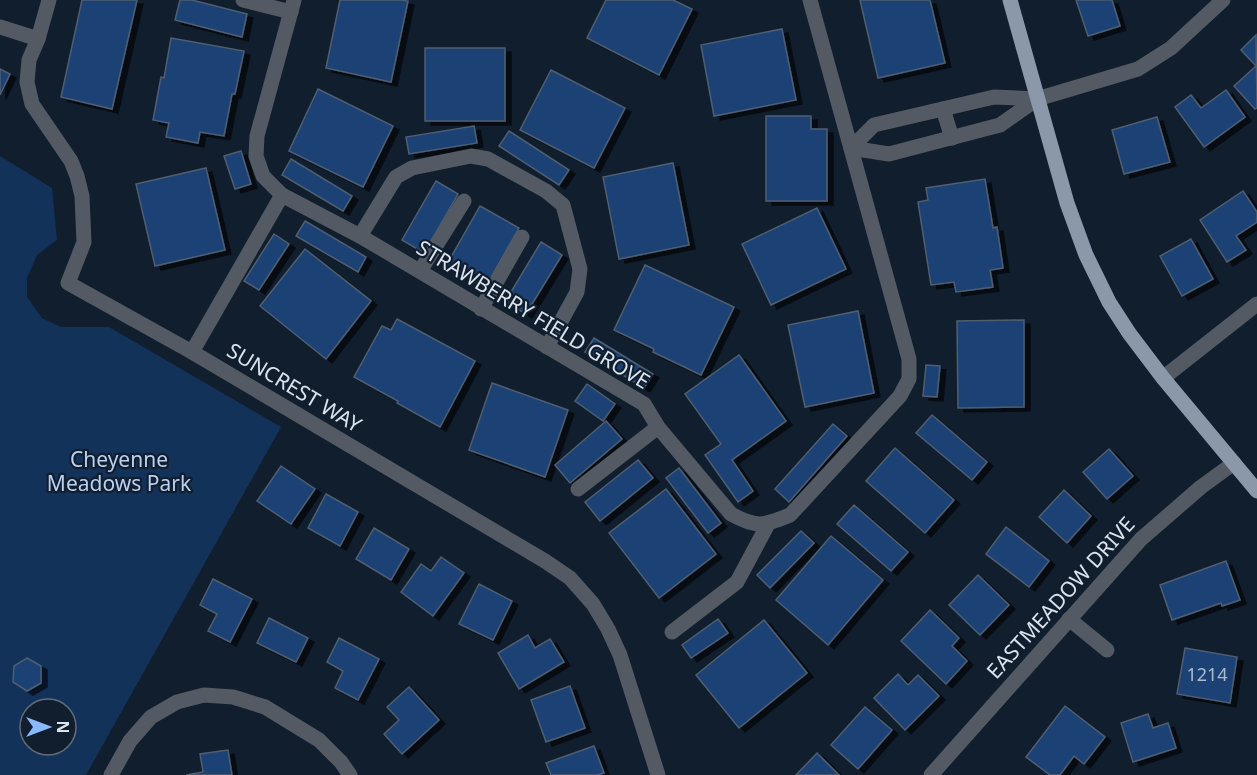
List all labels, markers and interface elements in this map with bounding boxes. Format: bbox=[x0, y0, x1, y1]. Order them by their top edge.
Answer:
street label: STRAWBERRY FIELD GROVE bbox=[412, 233, 655, 395]
street label: SUNCREST WAY bbox=[222, 336, 367, 438]
park label: Cheyenne Meadows Park bbox=[47, 445, 192, 497]
street label: EASTMEADOW DRIVE bbox=[980, 510, 1141, 684]
house number: 1214 bbox=[1186, 662, 1228, 686]
north arrow bbox=[18, 697, 78, 757]
text: N bbox=[52, 720, 74, 734]

